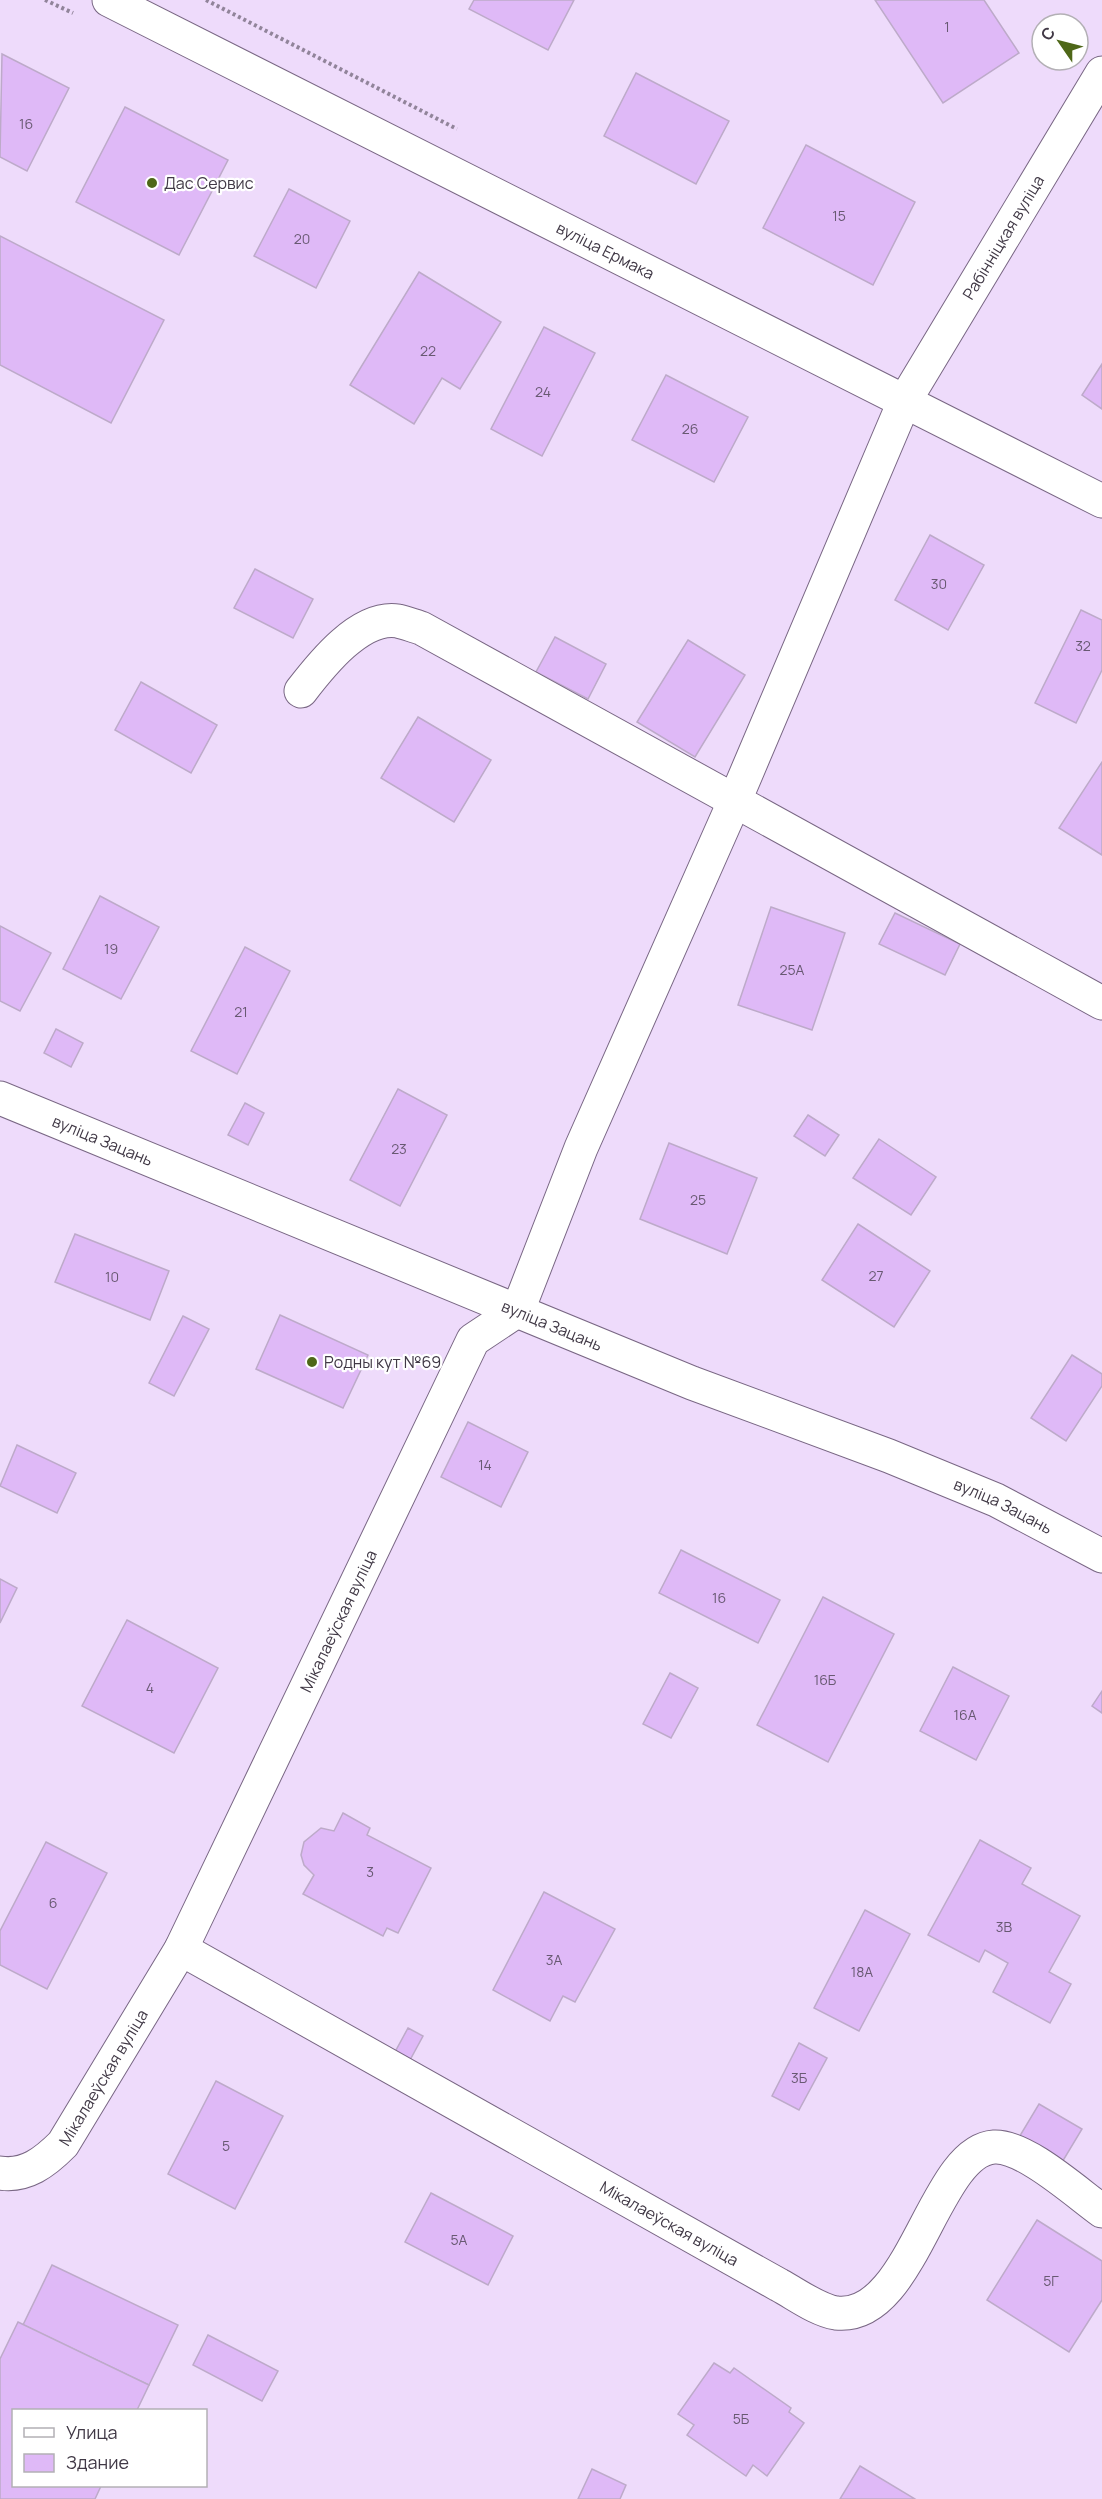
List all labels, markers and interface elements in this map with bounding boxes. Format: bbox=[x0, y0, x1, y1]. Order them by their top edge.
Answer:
north arrow bbox=[1030, 12, 1090, 72]
house number: 1 bbox=[944, 17, 950, 36]
text: С bbox=[1035, 22, 1060, 45]
house number: 16 bbox=[19, 114, 33, 133]
street label: Рабінніцкая вуліца bbox=[957, 171, 1049, 304]
place label: Дас Сервис bbox=[164, 172, 254, 194]
marker: Дас Сервис bbox=[145, 176, 159, 190]
house number: 15 bbox=[832, 206, 846, 225]
street label: вуліца Ермака bbox=[553, 217, 658, 284]
house number: 20 bbox=[294, 229, 310, 248]
house number: 22 bbox=[420, 341, 436, 360]
house number: 24 bbox=[535, 382, 551, 401]
house number: 26 bbox=[682, 419, 698, 438]
house number: 30 bbox=[931, 574, 947, 593]
house number: 32 bbox=[1075, 636, 1091, 655]
house number: 19 bbox=[104, 939, 118, 958]
house number: 25А bbox=[780, 960, 805, 979]
house number: 21 bbox=[234, 1002, 248, 1021]
street label: вуліца Зацань bbox=[49, 1110, 156, 1171]
house number: 23 bbox=[391, 1139, 407, 1158]
house number: 25 bbox=[690, 1190, 706, 1209]
house number: 27 bbox=[868, 1266, 884, 1285]
house number: 10 bbox=[105, 1267, 119, 1286]
street label: вуліца Зацань bbox=[498, 1295, 606, 1356]
place label: Родны кут №69 bbox=[324, 1351, 441, 1373]
marker: Родны кут №69 bbox=[305, 1355, 319, 1369]
house number: 14 bbox=[478, 1455, 492, 1474]
street label: вуліца Зацань bbox=[951, 1473, 1056, 1539]
street label: Мікалаеўская вуліца bbox=[295, 1546, 382, 1696]
house number: 16 bbox=[712, 1588, 726, 1607]
house number: 16Б bbox=[814, 1670, 837, 1689]
house number: 4 bbox=[146, 1678, 154, 1697]
house number: 16А bbox=[953, 1705, 977, 1724]
house number: 3 bbox=[366, 1862, 374, 1881]
house number: 6 bbox=[49, 1893, 57, 1912]
house number: 3В bbox=[996, 1917, 1013, 1936]
house number: 3А bbox=[546, 1950, 562, 1969]
house number: 18А bbox=[851, 1962, 873, 1981]
street label: Мікалаеўская вуліца bbox=[54, 2005, 153, 2150]
house number: 3Б bbox=[791, 2068, 808, 2087]
house number: 5 bbox=[222, 2136, 230, 2155]
street label: Мікалаеўская вуліца bbox=[596, 2176, 742, 2271]
house number: 5А bbox=[451, 2230, 468, 2249]
house number: 5Г bbox=[1043, 2271, 1059, 2290]
legend bbox=[12, 2409, 207, 2487]
house number: 5Б bbox=[733, 2409, 750, 2428]
text: Улица bbox=[66, 2420, 118, 2444]
text: Здание bbox=[66, 2450, 129, 2474]

